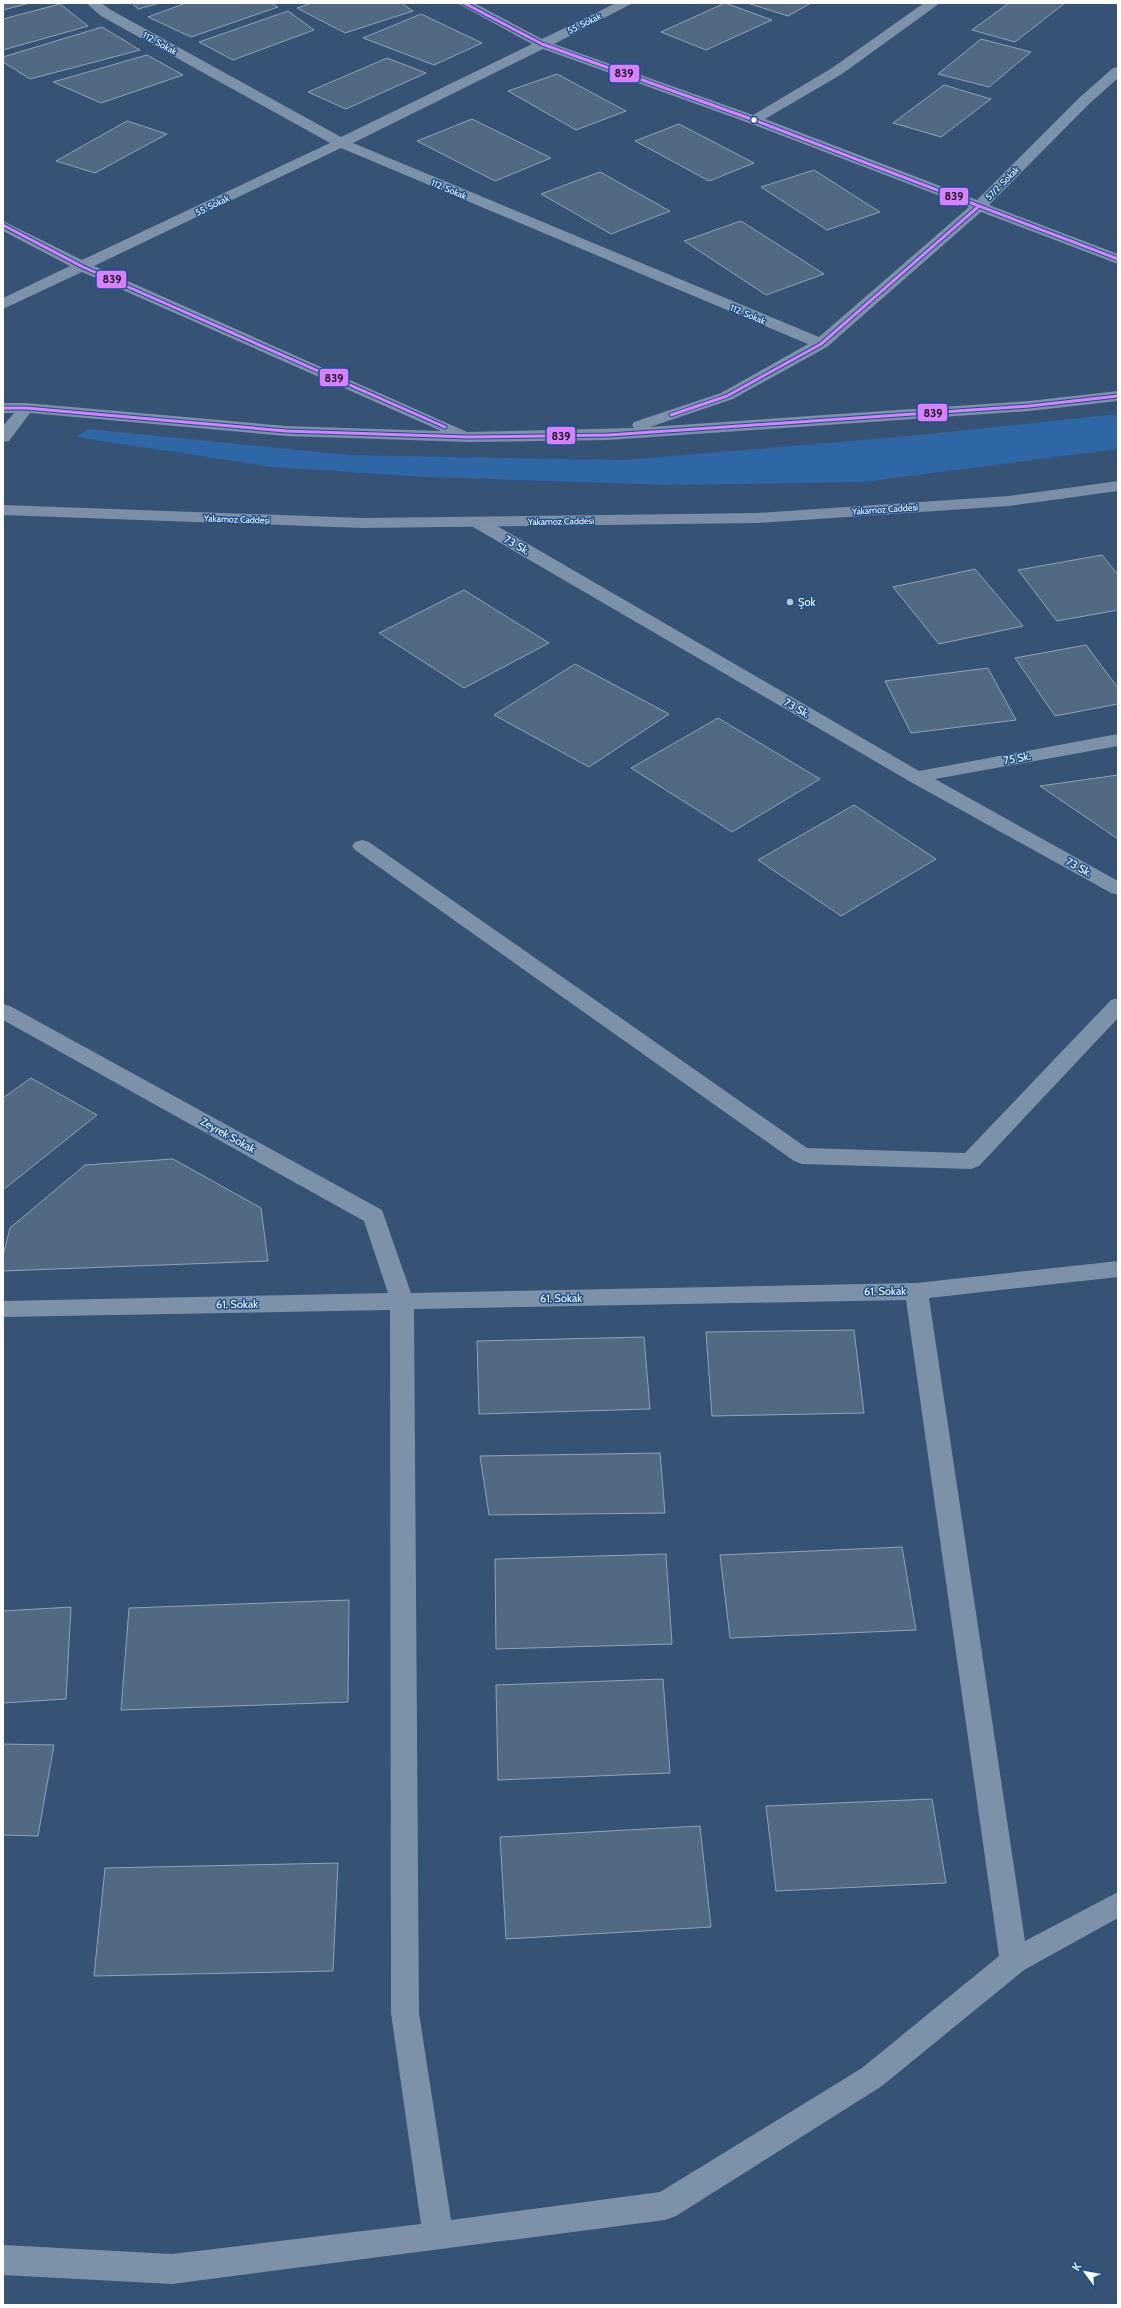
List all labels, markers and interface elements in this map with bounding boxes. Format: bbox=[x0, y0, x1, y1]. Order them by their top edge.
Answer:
street label: 55. Sokak bbox=[565, 10, 603, 36]
street label: 112. Sokak bbox=[141, 29, 179, 57]
line badge: 839 bbox=[609, 64, 640, 83]
text: 839 bbox=[615, 66, 633, 80]
unlabelled marker bbox=[749, 115, 759, 125]
street label: 57/2. Sokak bbox=[983, 164, 1021, 202]
street label: 112. Sokak bbox=[430, 177, 468, 201]
line badge: 839 bbox=[939, 187, 969, 206]
text: 839 bbox=[945, 189, 963, 203]
street label: 55. Sokak bbox=[193, 192, 231, 218]
line badge: 839 bbox=[96, 270, 127, 289]
text: 839 bbox=[103, 272, 121, 286]
street label: 112. Sokak bbox=[729, 302, 767, 326]
line badge: 839 bbox=[319, 368, 349, 387]
text: 839 bbox=[325, 371, 343, 385]
line badge: 839 bbox=[917, 403, 948, 422]
text: 839 bbox=[924, 406, 942, 420]
line badge: 839 bbox=[546, 426, 576, 445]
text: 839 bbox=[552, 429, 570, 443]
street label: Yakamoz Caddesi bbox=[851, 501, 919, 517]
street label: Yakamoz Caddesi bbox=[203, 512, 270, 526]
street label: Yakamoz Caddesi bbox=[527, 515, 594, 527]
street label: 73 Sk. bbox=[502, 532, 532, 558]
place label: Şok bbox=[798, 595, 815, 609]
marker: Şok bbox=[785, 597, 795, 607]
street label: 73 Sk. bbox=[782, 695, 812, 721]
street label: 75 Sk. bbox=[1002, 749, 1032, 767]
street label: 73 Sk. bbox=[1064, 854, 1094, 880]
street label: Zeyrek Sokak bbox=[198, 1114, 258, 1156]
street label: 61. Sokak bbox=[864, 1284, 906, 1298]
street label: 61. Sokak bbox=[540, 1291, 582, 1305]
street label: 61. Sokak bbox=[216, 1297, 258, 1311]
north arrow bbox=[1065, 2252, 1105, 2292]
text: K bbox=[1069, 2260, 1084, 2273]

